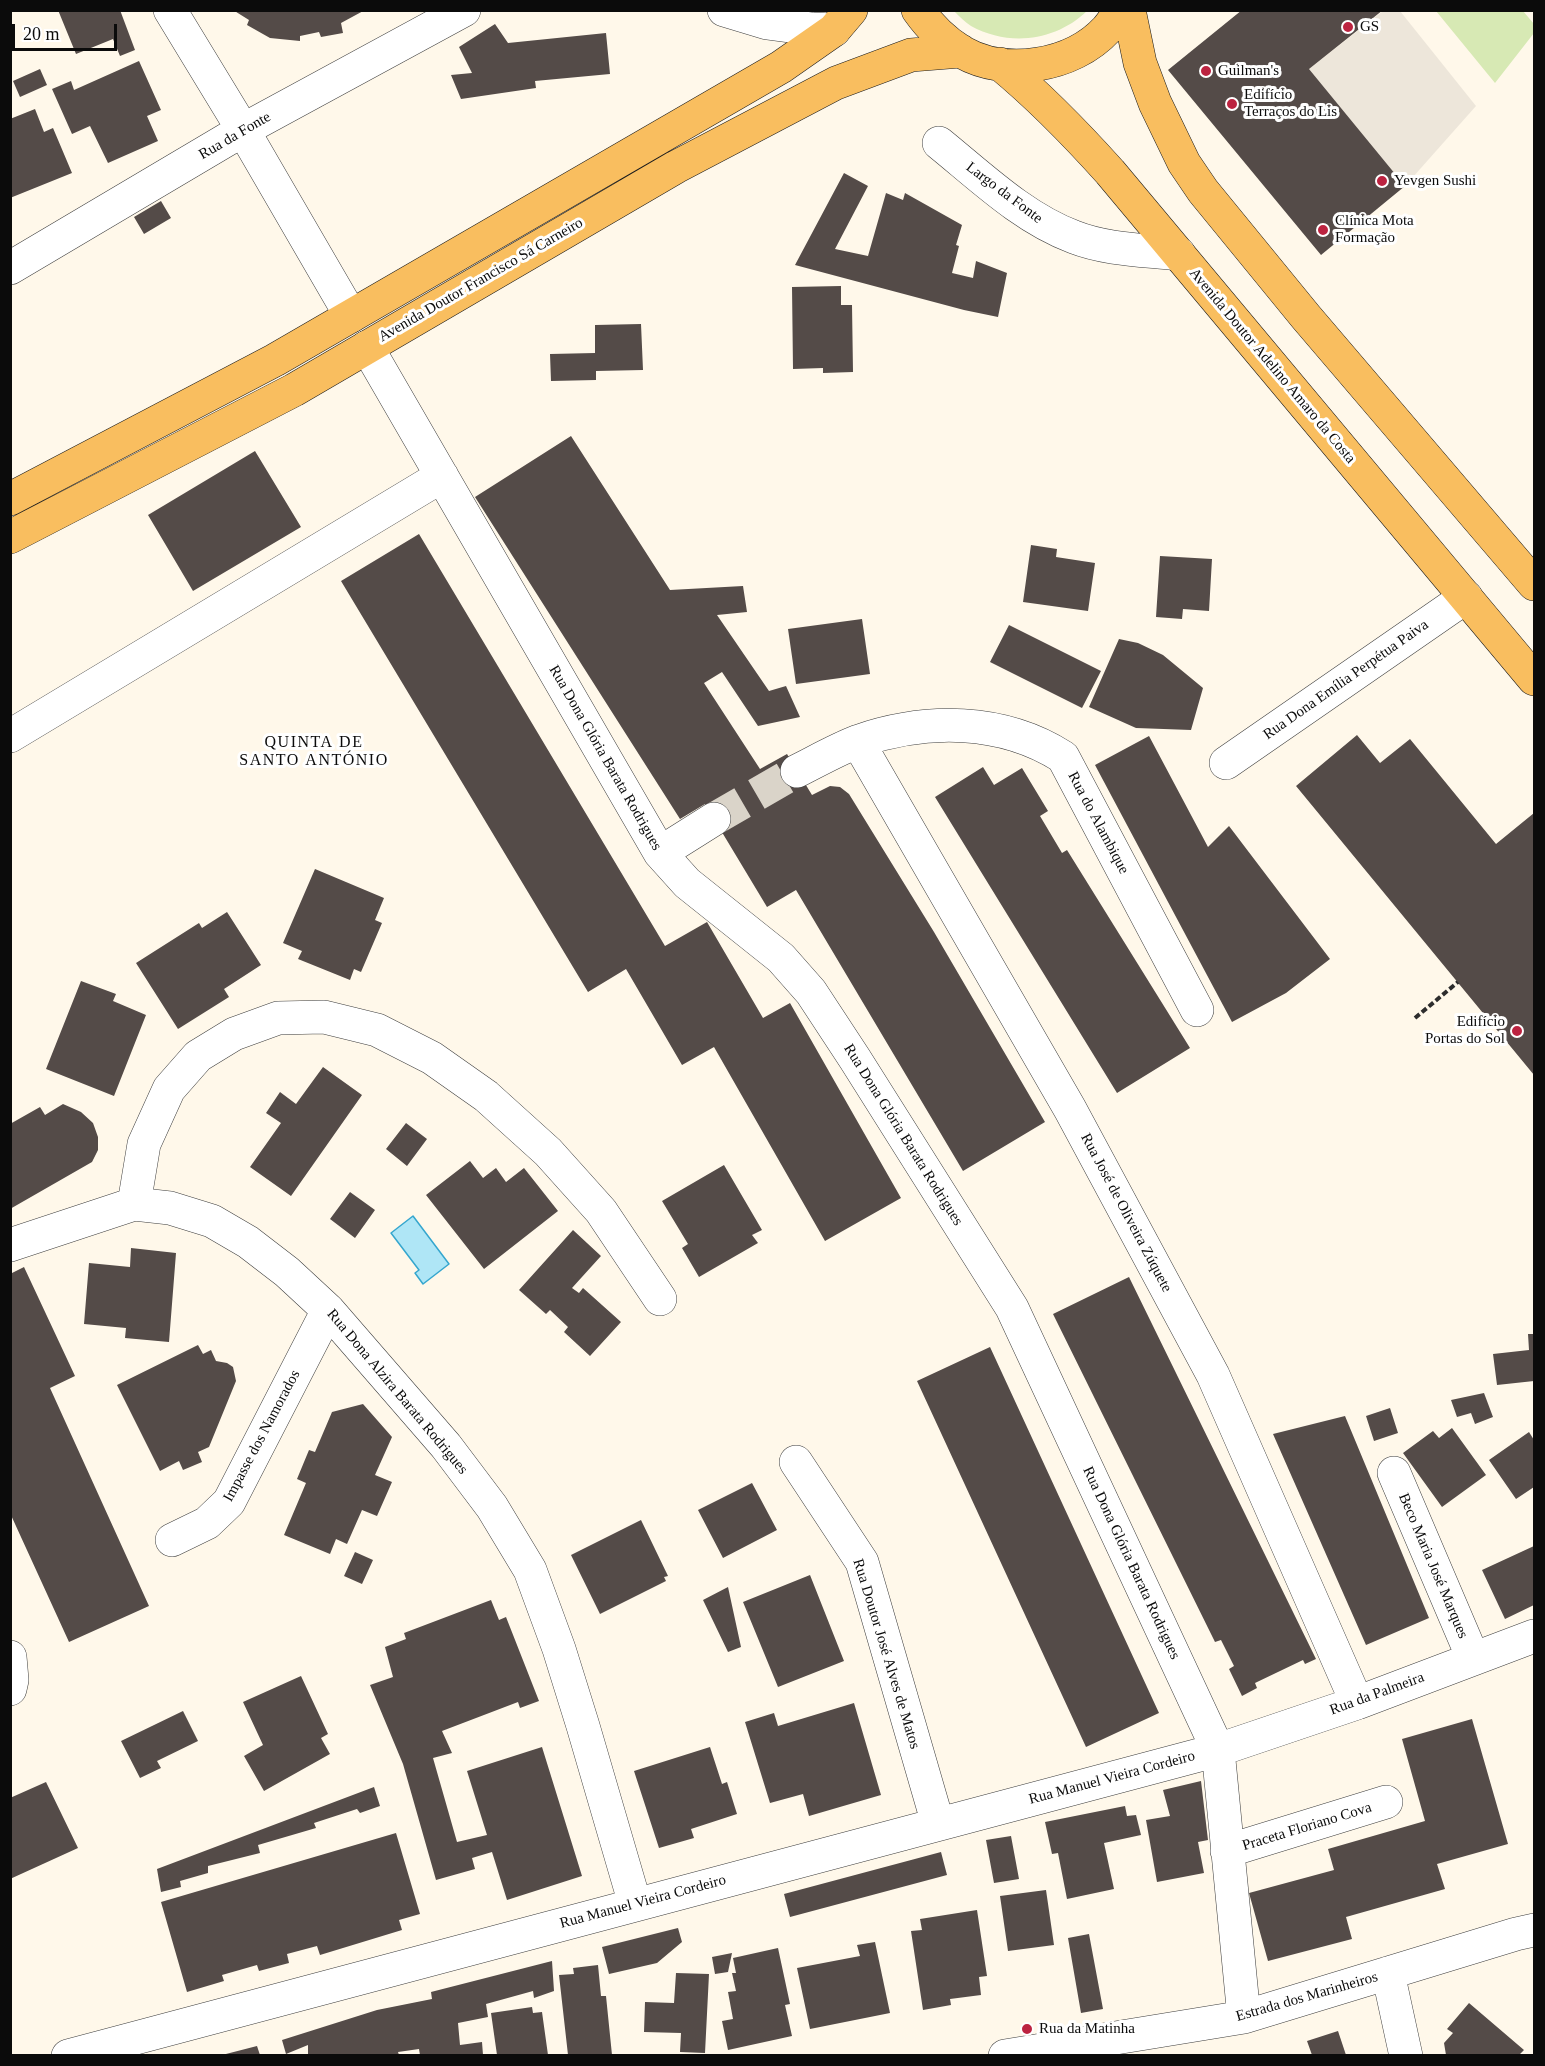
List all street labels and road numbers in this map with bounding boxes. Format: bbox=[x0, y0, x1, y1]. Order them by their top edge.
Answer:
street label: Rua da Fonte bbox=[196, 108, 274, 164]
street label: Largo da Fonte bbox=[962, 158, 1046, 228]
street label: Avenida Doutor Francisco Sá Carneiro bbox=[376, 214, 586, 346]
street label: Avenida Doutor Adelino Amaro da Costa bbox=[1185, 265, 1359, 467]
street label: Rua Dona Emília Perpétua Paiva bbox=[1260, 616, 1432, 744]
street label: Rua Dona Glória Barata Rodrigues bbox=[545, 662, 665, 854]
street label: Rua do Alambique bbox=[1063, 769, 1133, 877]
street label: Rua Dona Glória Barata Rodrigues bbox=[840, 1041, 966, 1229]
street label: Rua José de Oliveira Zúquete bbox=[1076, 1130, 1176, 1296]
street label: Rua Dona Alzira Barata Rodrigues bbox=[323, 1306, 471, 1478]
street label: Impasse dos Namorados bbox=[220, 1367, 304, 1505]
street label: Rua Dona Glória Barata Rodrigues bbox=[1078, 1464, 1184, 1662]
street label: Beco Maria José Marques bbox=[1394, 1491, 1472, 1641]
street label: Rua Doutor José Alves de Matos bbox=[848, 1557, 924, 1751]
street label: Rua da Palmeira bbox=[1327, 1669, 1427, 1719]
street label: Rua Manuel Vieira Cordeiro bbox=[1027, 1747, 1197, 1809]
street label: Praceta Floriano Cova bbox=[1240, 1799, 1374, 1855]
street label: Rua Manuel Vieira Cordeiro bbox=[558, 1871, 728, 1933]
street label: Estrada dos Marinheiros bbox=[1234, 1968, 1380, 2026]

